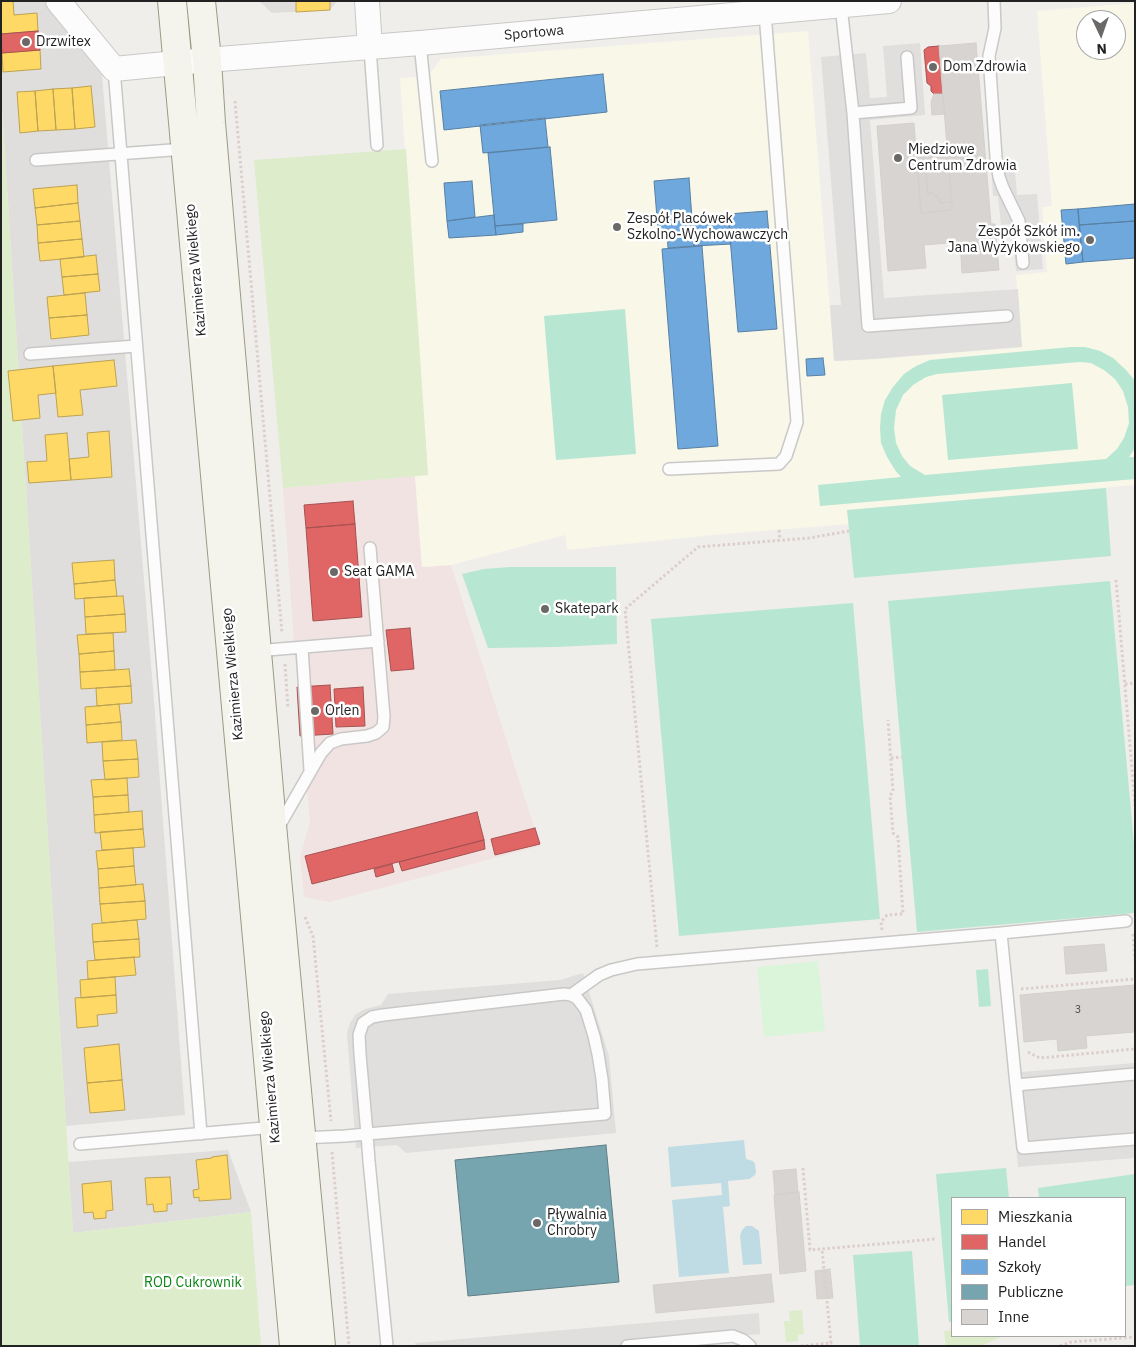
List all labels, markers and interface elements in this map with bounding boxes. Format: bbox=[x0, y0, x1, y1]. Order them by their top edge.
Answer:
north arrow bbox=[1076, 10, 1126, 60]
street label: Sportowa bbox=[503, 22, 565, 44]
place label: Drzwitex bbox=[36, 34, 91, 50]
marker: Drzwitex bbox=[20, 36, 32, 48]
text: N bbox=[1096, 40, 1107, 58]
place label: Dom Zdrowia bbox=[943, 59, 1027, 75]
marker: Dom Zdrowia bbox=[927, 61, 939, 73]
place label: Miedziowe Centrum Zdrowia bbox=[908, 142, 1017, 174]
marker: Miedziowe Centrum Zdrowia bbox=[892, 152, 904, 164]
street label: Kazimierza Wielkiego bbox=[182, 203, 210, 337]
place label: Zespół Placówek Szkolno-Wychowawczych bbox=[627, 211, 788, 243]
marker: Zespół Placówek Szkolno-Wychowawczych bbox=[611, 221, 623, 233]
place label: Zespół Szkół im. Jana Wyżykowskiego bbox=[948, 224, 1080, 256]
marker: Zespół Szkół im. Jana Wyżykowskiego bbox=[1084, 234, 1096, 246]
place label: Seat GAMA bbox=[344, 564, 415, 580]
marker: Seat GAMA bbox=[328, 566, 340, 578]
place label: Skatepark bbox=[555, 601, 619, 617]
marker: Skatepark bbox=[539, 603, 551, 615]
street label: Kazimierza Wielkiego bbox=[219, 607, 247, 741]
place label: Orlen bbox=[325, 703, 359, 719]
marker: Orlen bbox=[309, 705, 321, 717]
house number: 3 bbox=[1075, 1003, 1081, 1017]
street label: Kazimierza Wielkiego bbox=[256, 1010, 284, 1144]
legend bbox=[951, 1197, 1126, 1337]
place label: Pływalnia Chrobry bbox=[547, 1207, 607, 1240]
text: Mieszkania bbox=[998, 1207, 1072, 1226]
marker: Pływalnia Chrobry bbox=[531, 1217, 543, 1229]
text: Handel bbox=[998, 1232, 1046, 1251]
text: Szkoły bbox=[998, 1257, 1041, 1276]
park label: ROD Cukrownik bbox=[144, 1275, 242, 1291]
text: Publiczne bbox=[998, 1282, 1063, 1301]
text: Inne bbox=[998, 1307, 1029, 1326]

